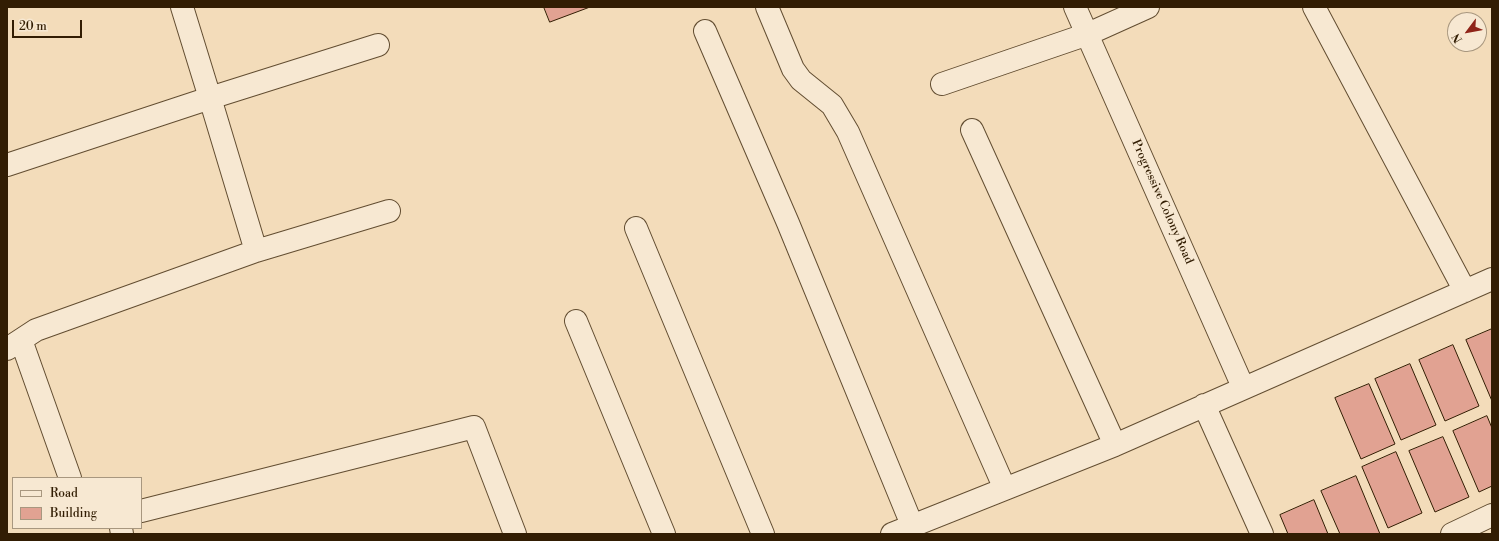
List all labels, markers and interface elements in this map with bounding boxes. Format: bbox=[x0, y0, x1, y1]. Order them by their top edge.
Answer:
scale bar bbox=[14, 12, 84, 38]
north arrow bbox=[1447, 12, 1487, 52]
text: 20 m bbox=[19, 19, 47, 34]
text: N bbox=[1449, 30, 1466, 45]
street label: Progressive Colony Road bbox=[1128, 137, 1196, 267]
legend bbox=[12, 477, 142, 529]
text: Road bbox=[50, 486, 78, 501]
text: Building bbox=[50, 506, 97, 521]

